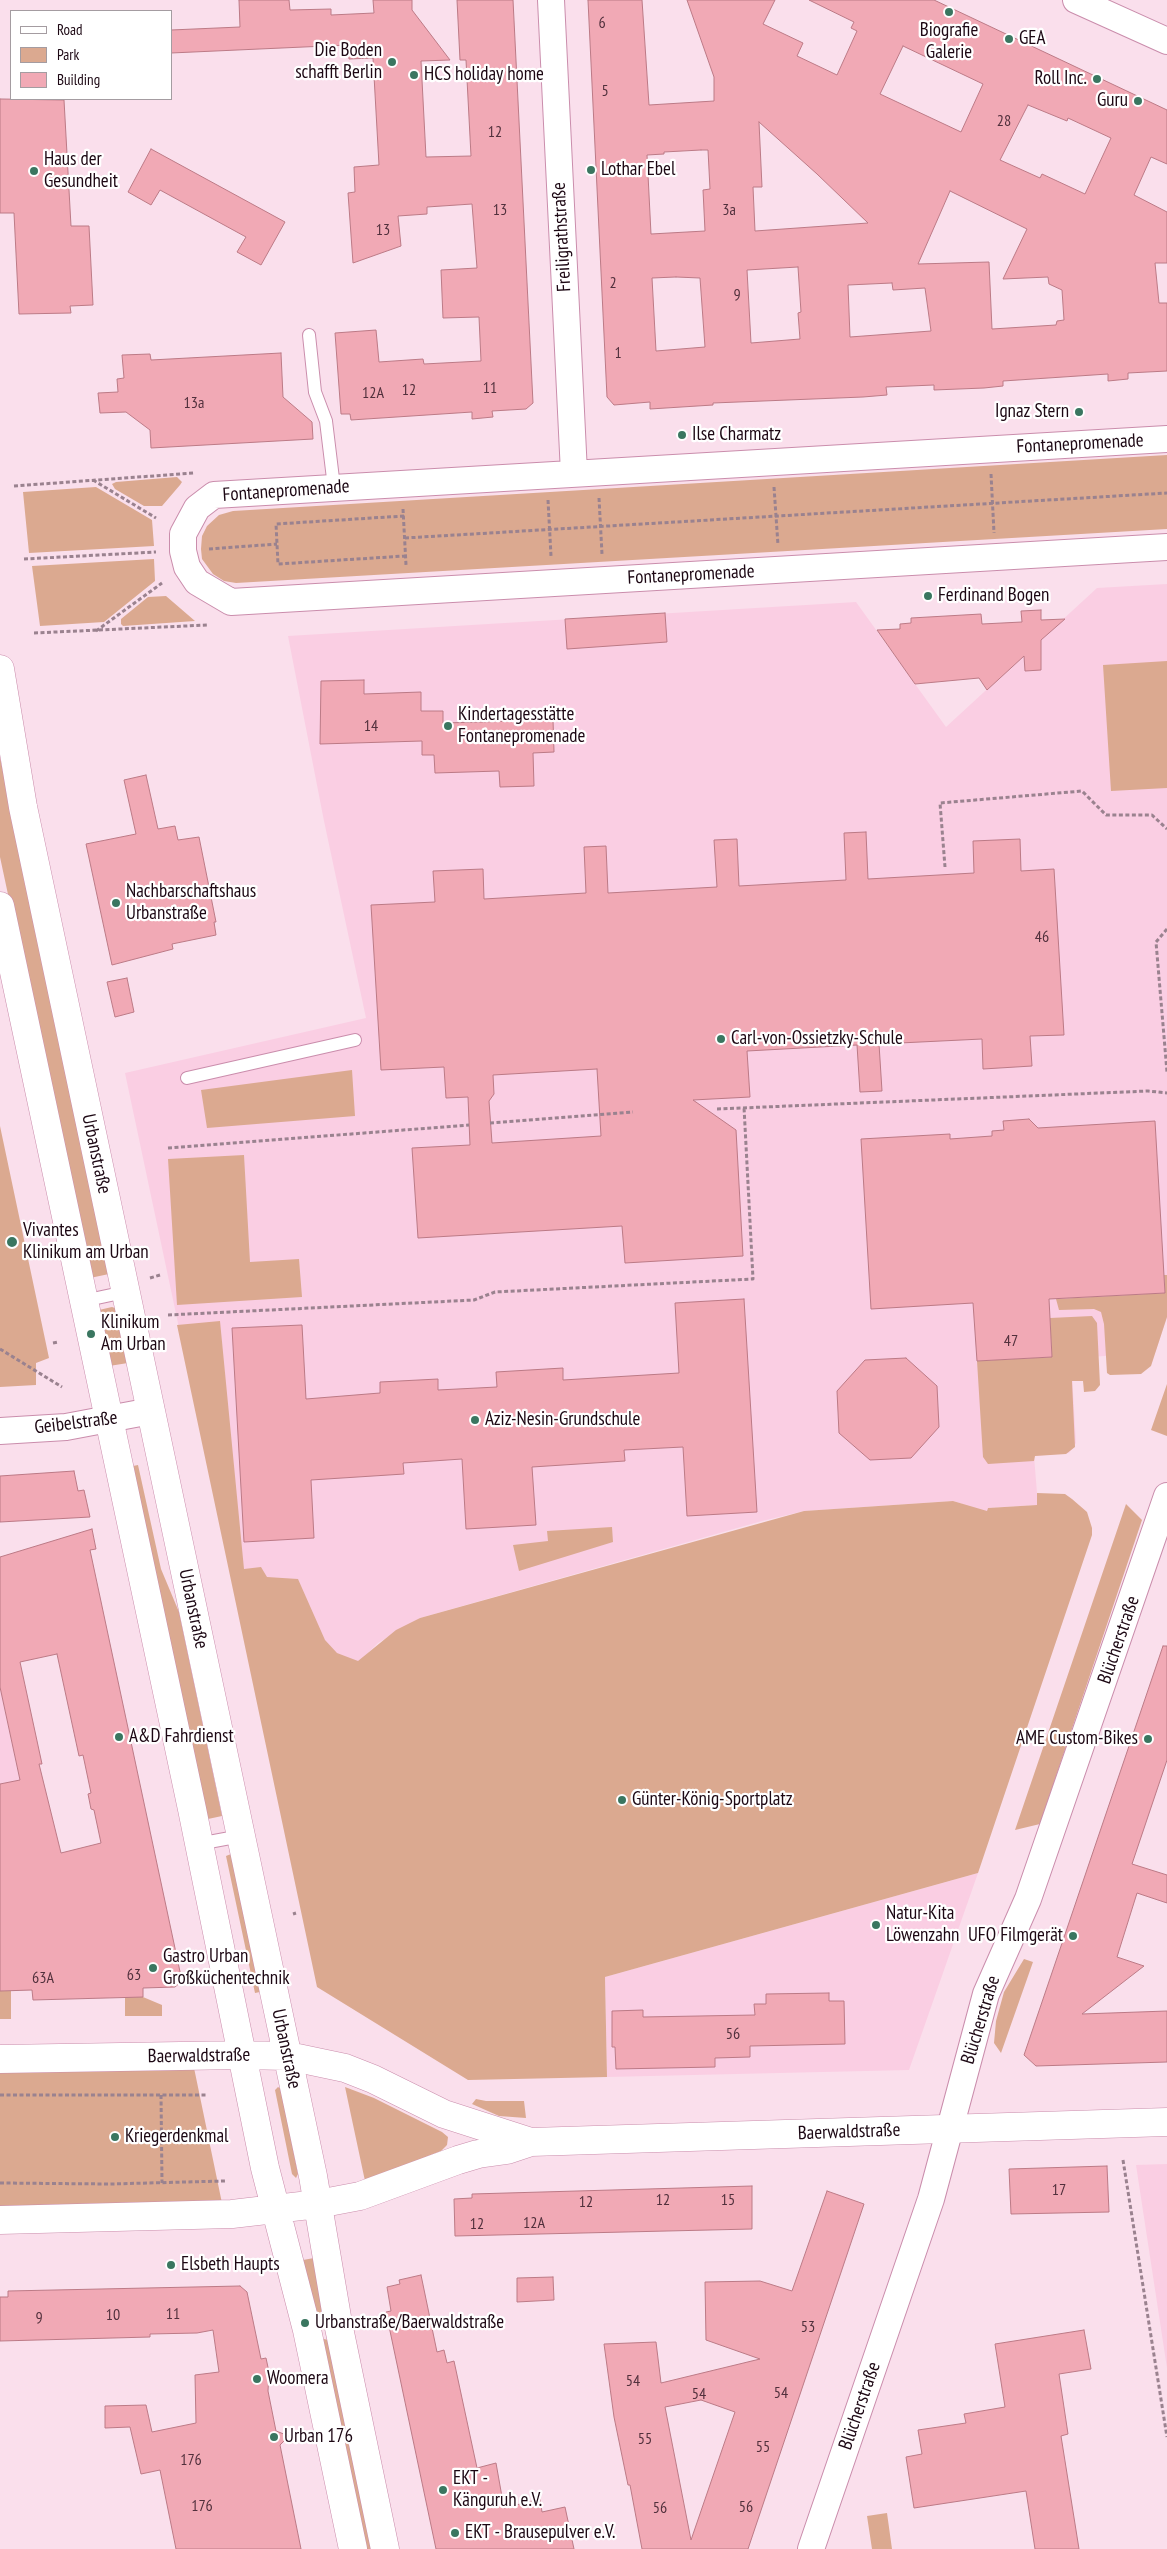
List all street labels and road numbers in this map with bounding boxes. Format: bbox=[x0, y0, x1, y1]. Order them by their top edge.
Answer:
street label: Freiligrathstraße bbox=[548, 182, 576, 292]
street label: Fontanepromenade bbox=[1016, 429, 1144, 459]
street label: Fontanepromenade bbox=[222, 475, 350, 507]
street label: Fontanepromenade bbox=[627, 560, 755, 590]
street label: Urbanstraße bbox=[76, 1112, 116, 1196]
street label: Geibelstraße bbox=[33, 1407, 119, 1439]
street label: Urbanstraße bbox=[173, 1567, 213, 1651]
street label: Blücherstraße bbox=[1093, 1593, 1145, 1687]
street label: Blücherstraße bbox=[957, 1973, 1005, 2067]
street label: Urbanstraße bbox=[266, 2007, 306, 2091]
street label: Baerwaldstraße bbox=[147, 2044, 251, 2068]
street label: Baerwaldstraße bbox=[797, 2119, 901, 2145]
street label: Blücherstraße bbox=[834, 2359, 886, 2453]

